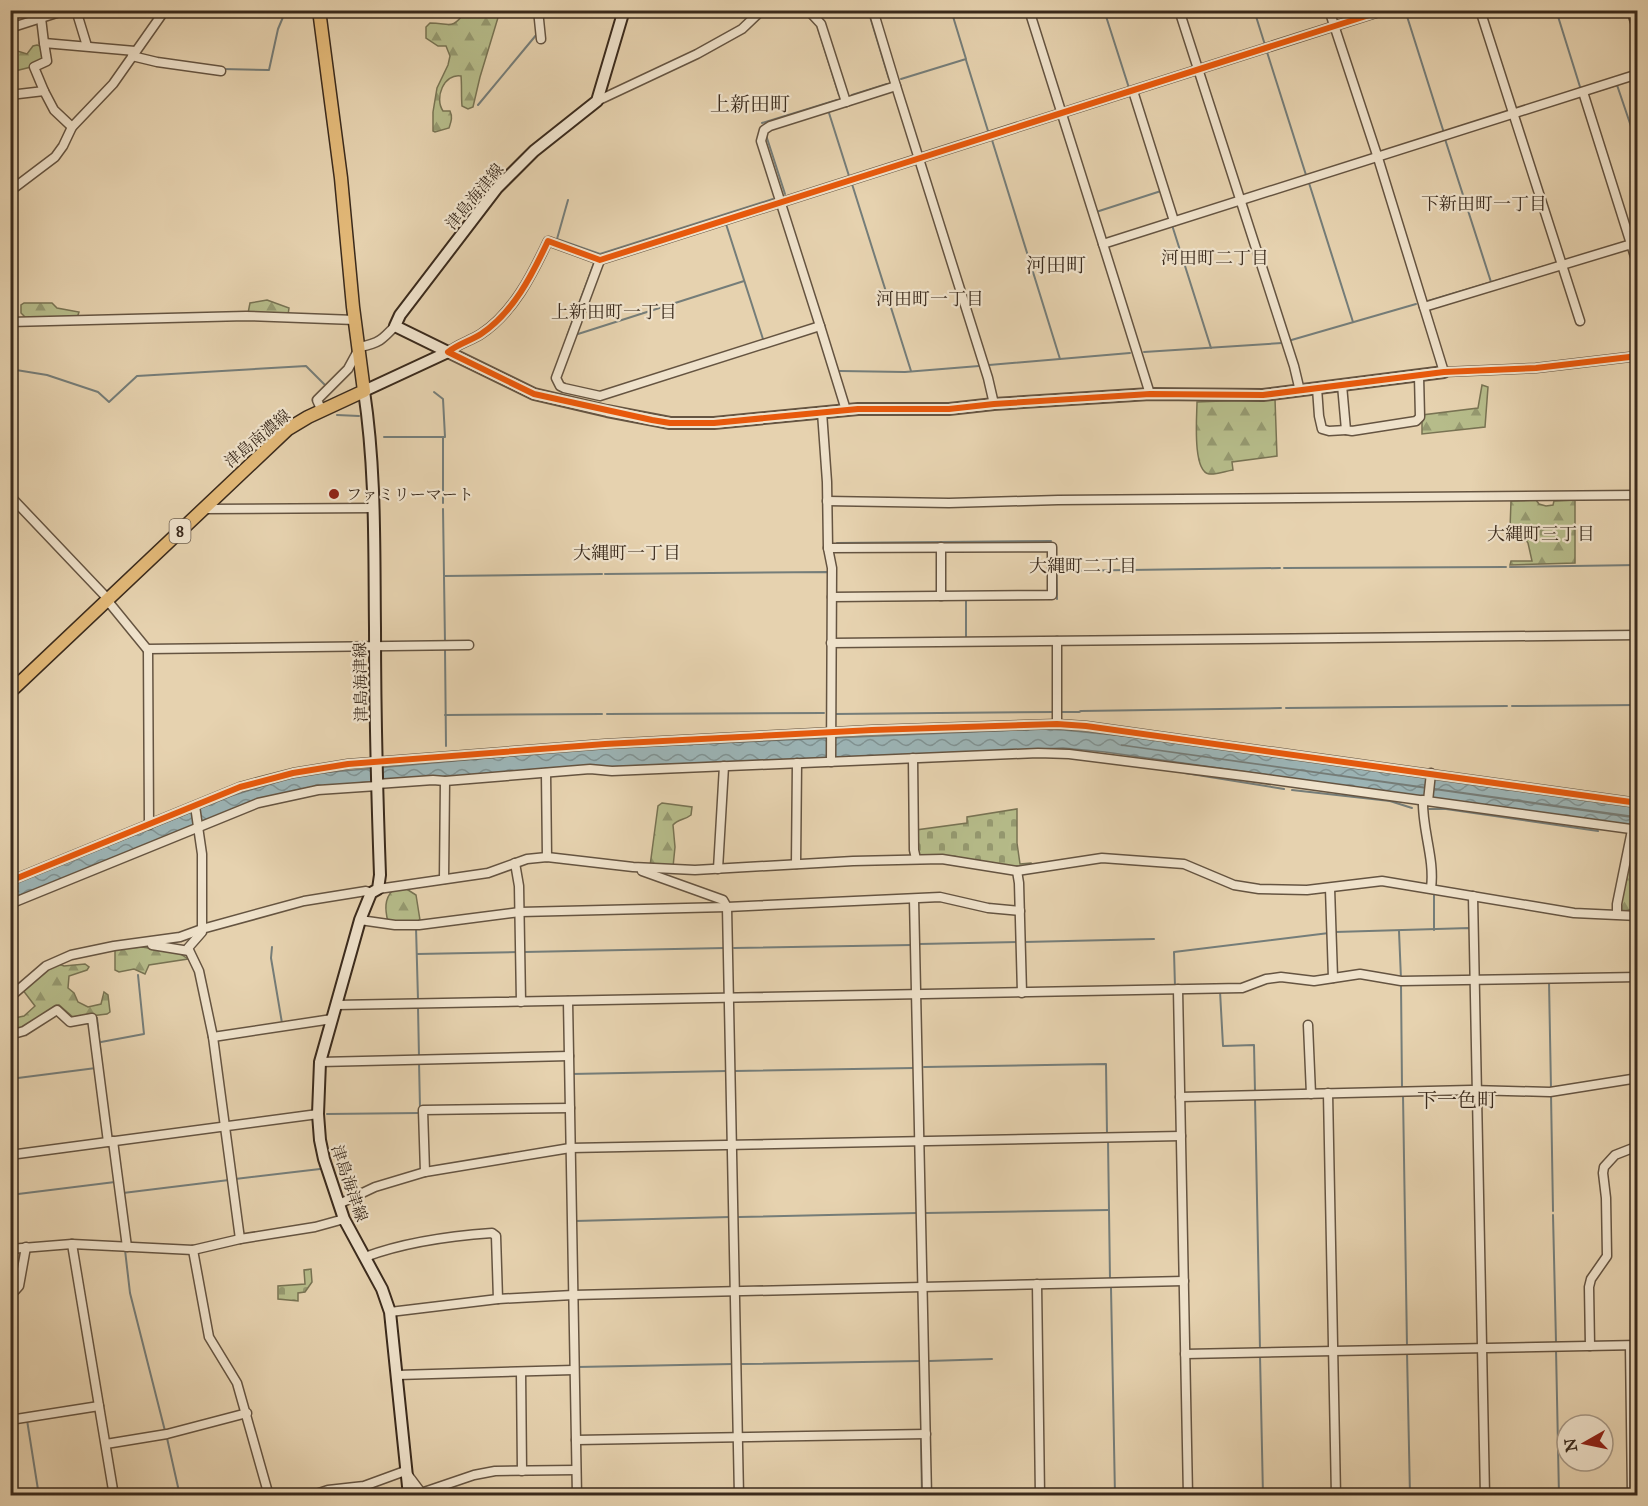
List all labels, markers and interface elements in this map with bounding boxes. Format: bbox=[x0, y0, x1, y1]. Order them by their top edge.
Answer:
district label: 上新田町 bbox=[710, 92, 790, 116]
street label: 津島海津線 bbox=[441, 160, 507, 233]
district label: 下新田町一丁目 bbox=[1421, 193, 1547, 215]
district label: 河田町二丁目 bbox=[1161, 247, 1269, 269]
district label: 河田町 bbox=[1026, 253, 1086, 277]
district label: 河田町一丁目 bbox=[876, 288, 984, 310]
district label: 上新田町一丁目 bbox=[551, 301, 677, 323]
street label: 津島南濃線 bbox=[221, 405, 294, 471]
place label: ファミリーマート bbox=[346, 485, 474, 504]
marker: ファミリーマート bbox=[327, 487, 341, 501]
road number: 8 bbox=[170, 519, 190, 543]
district label: 大縄町三丁目 bbox=[1487, 523, 1595, 545]
district label: 大縄町一丁目 bbox=[573, 542, 681, 564]
district label: 大縄町二丁目 bbox=[1029, 555, 1137, 577]
street label: 津島海津線 bbox=[350, 642, 371, 722]
district label: 下一色町 bbox=[1417, 1088, 1497, 1112]
street label: 津島海津線 bbox=[328, 1142, 372, 1224]
north arrow bbox=[1555, 1413, 1615, 1473]
text: N bbox=[1560, 1437, 1581, 1453]

